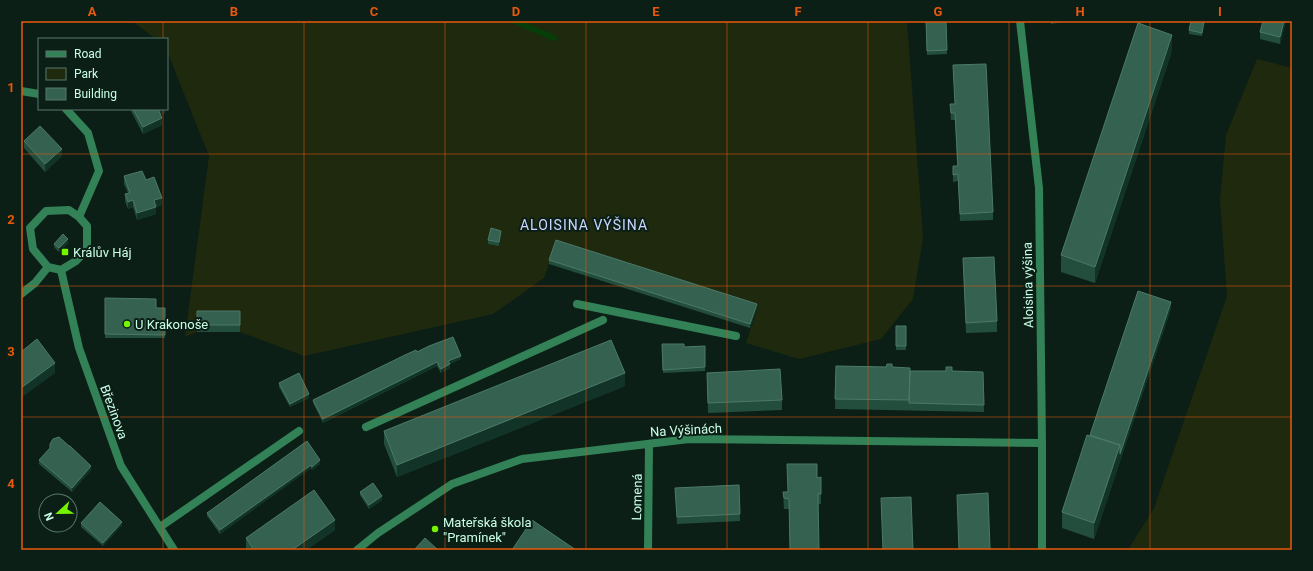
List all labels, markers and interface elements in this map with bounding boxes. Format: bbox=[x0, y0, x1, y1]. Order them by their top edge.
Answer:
text: A bbox=[88, 4, 97, 19]
text: B bbox=[230, 4, 238, 19]
text: C bbox=[370, 4, 379, 19]
text: D bbox=[512, 4, 520, 19]
text: E bbox=[652, 4, 660, 19]
text: F bbox=[794, 4, 802, 19]
text: G bbox=[934, 4, 943, 19]
text: H bbox=[1075, 4, 1085, 19]
text: I bbox=[1218, 4, 1222, 19]
legend bbox=[38, 38, 168, 110]
text: Road bbox=[74, 47, 102, 61]
text: Park bbox=[74, 67, 99, 81]
text: 1 bbox=[7, 80, 15, 95]
text: Building bbox=[74, 87, 117, 101]
text: 2 bbox=[7, 212, 15, 227]
district label: ALOISINA VÝŠINA bbox=[520, 216, 648, 233]
street label: Aloisina výšina bbox=[1020, 242, 1036, 328]
place label: Králův Háj bbox=[73, 245, 132, 260]
marker: Králův Háj bbox=[60, 247, 70, 257]
place label: U Krakonoše bbox=[135, 317, 208, 332]
marker: U Krakonoše bbox=[122, 319, 132, 329]
text: 3 bbox=[7, 344, 15, 359]
street label: Březinova bbox=[97, 383, 131, 441]
street label: Na Výšinách bbox=[650, 421, 722, 439]
street label: Lomená bbox=[629, 473, 645, 521]
text: 4 bbox=[7, 476, 15, 491]
north arrow bbox=[38, 493, 78, 533]
text: N bbox=[42, 510, 57, 523]
place label: Mateřská škola "Pramínek" bbox=[443, 515, 532, 545]
marker: Mateřská škola "Pramínek" bbox=[430, 524, 440, 534]

